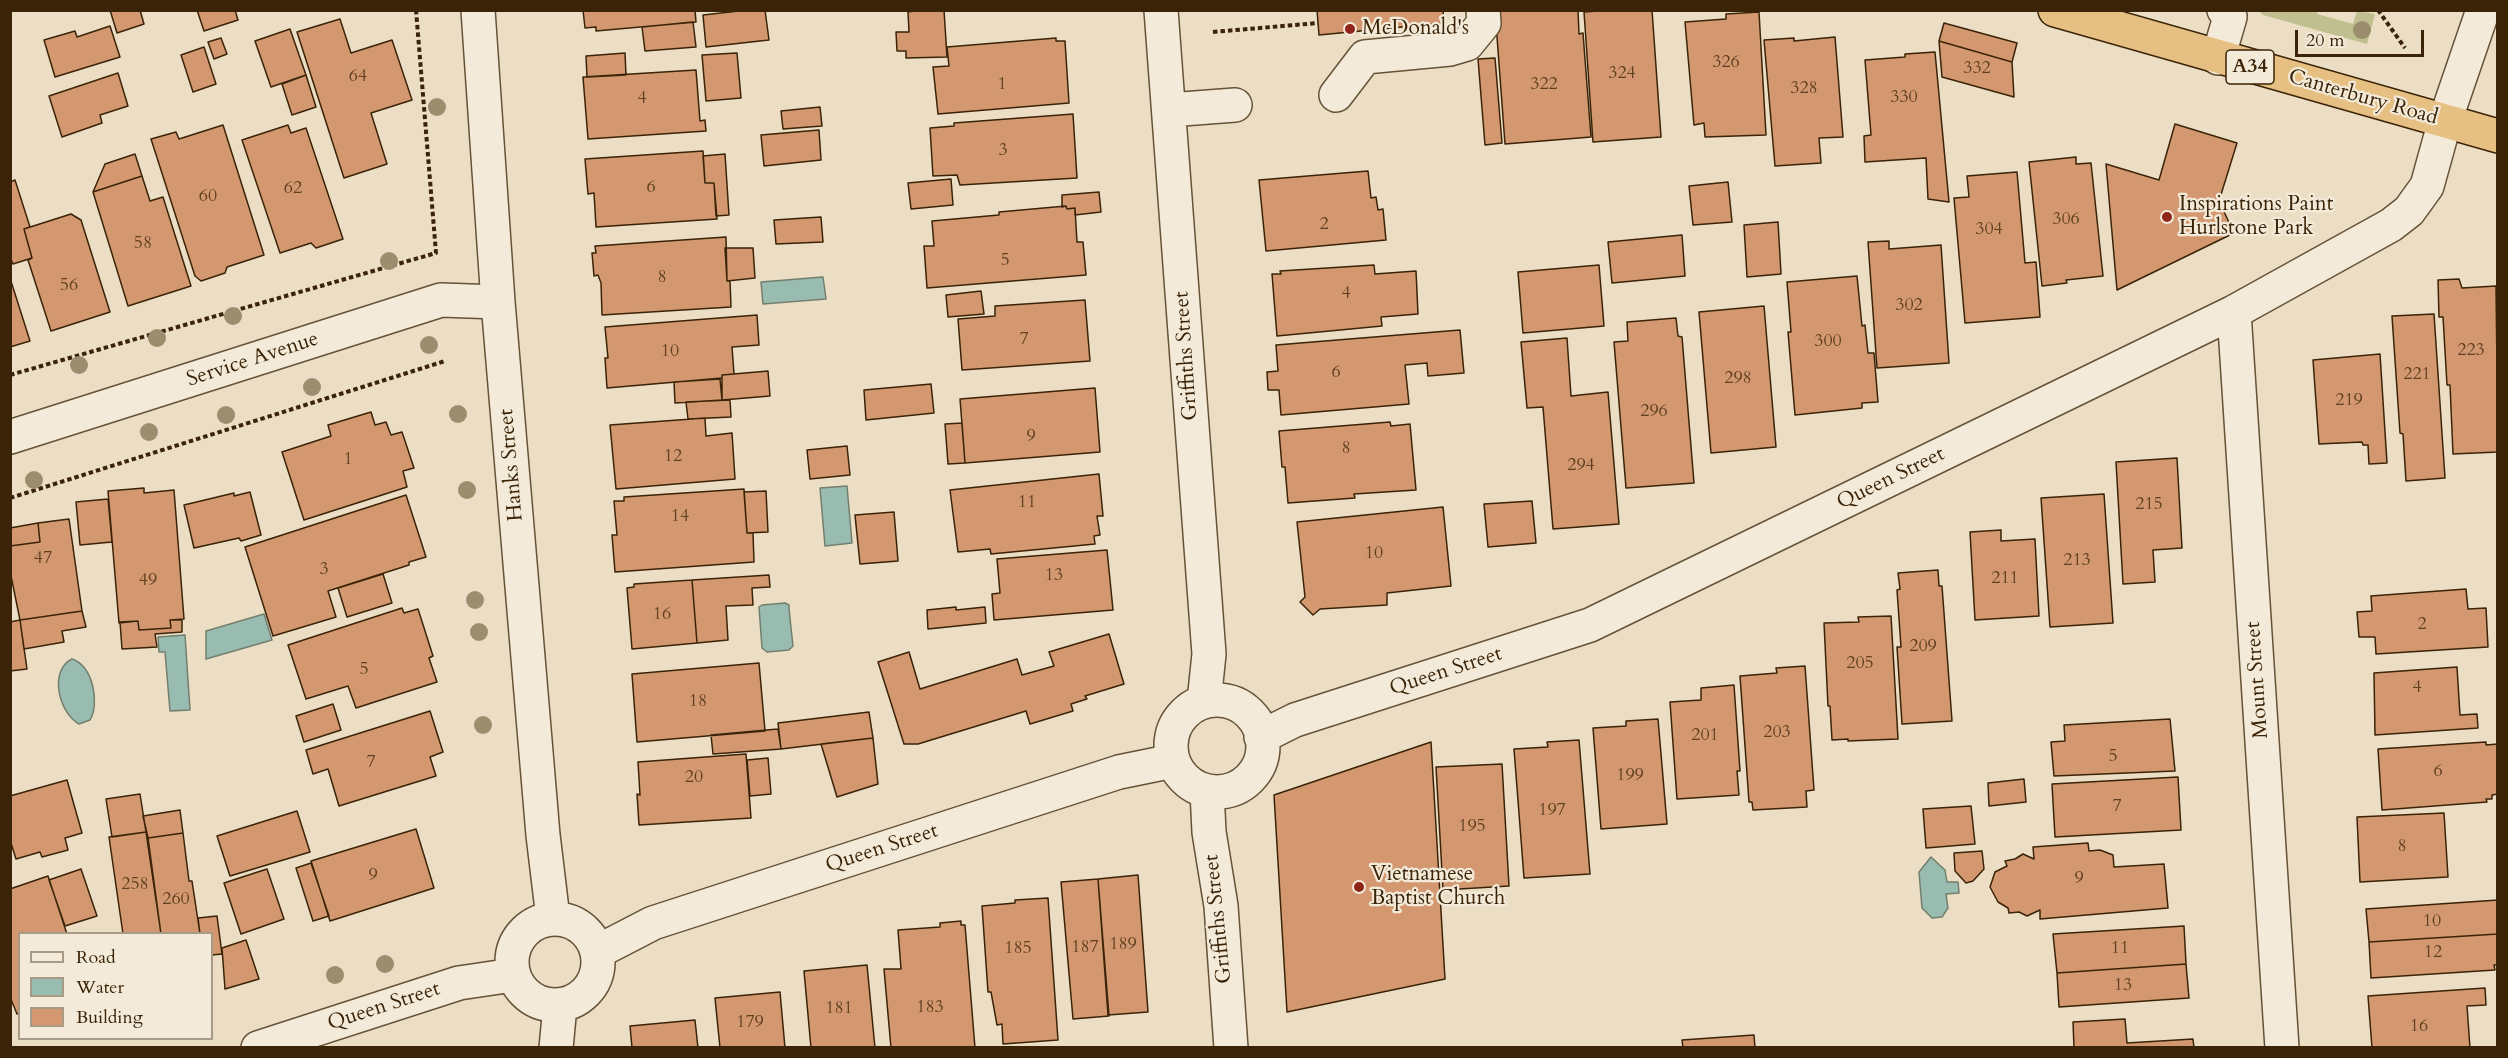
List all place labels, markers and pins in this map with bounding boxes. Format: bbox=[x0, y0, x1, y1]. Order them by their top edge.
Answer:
place label: McDonald's bbox=[1362, 16, 1469, 42]
marker: McDonald's bbox=[1343, 22, 1357, 36]
place label: Inspirations Paint Hurlstone Park bbox=[2179, 192, 2333, 242]
marker: Inspirations Paint Hurlstone Park bbox=[2160, 210, 2174, 224]
place label: Vietnamese Baptist Church bbox=[1371, 862, 1505, 912]
marker: Vietnamese Baptist Church bbox=[1352, 880, 1366, 894]

